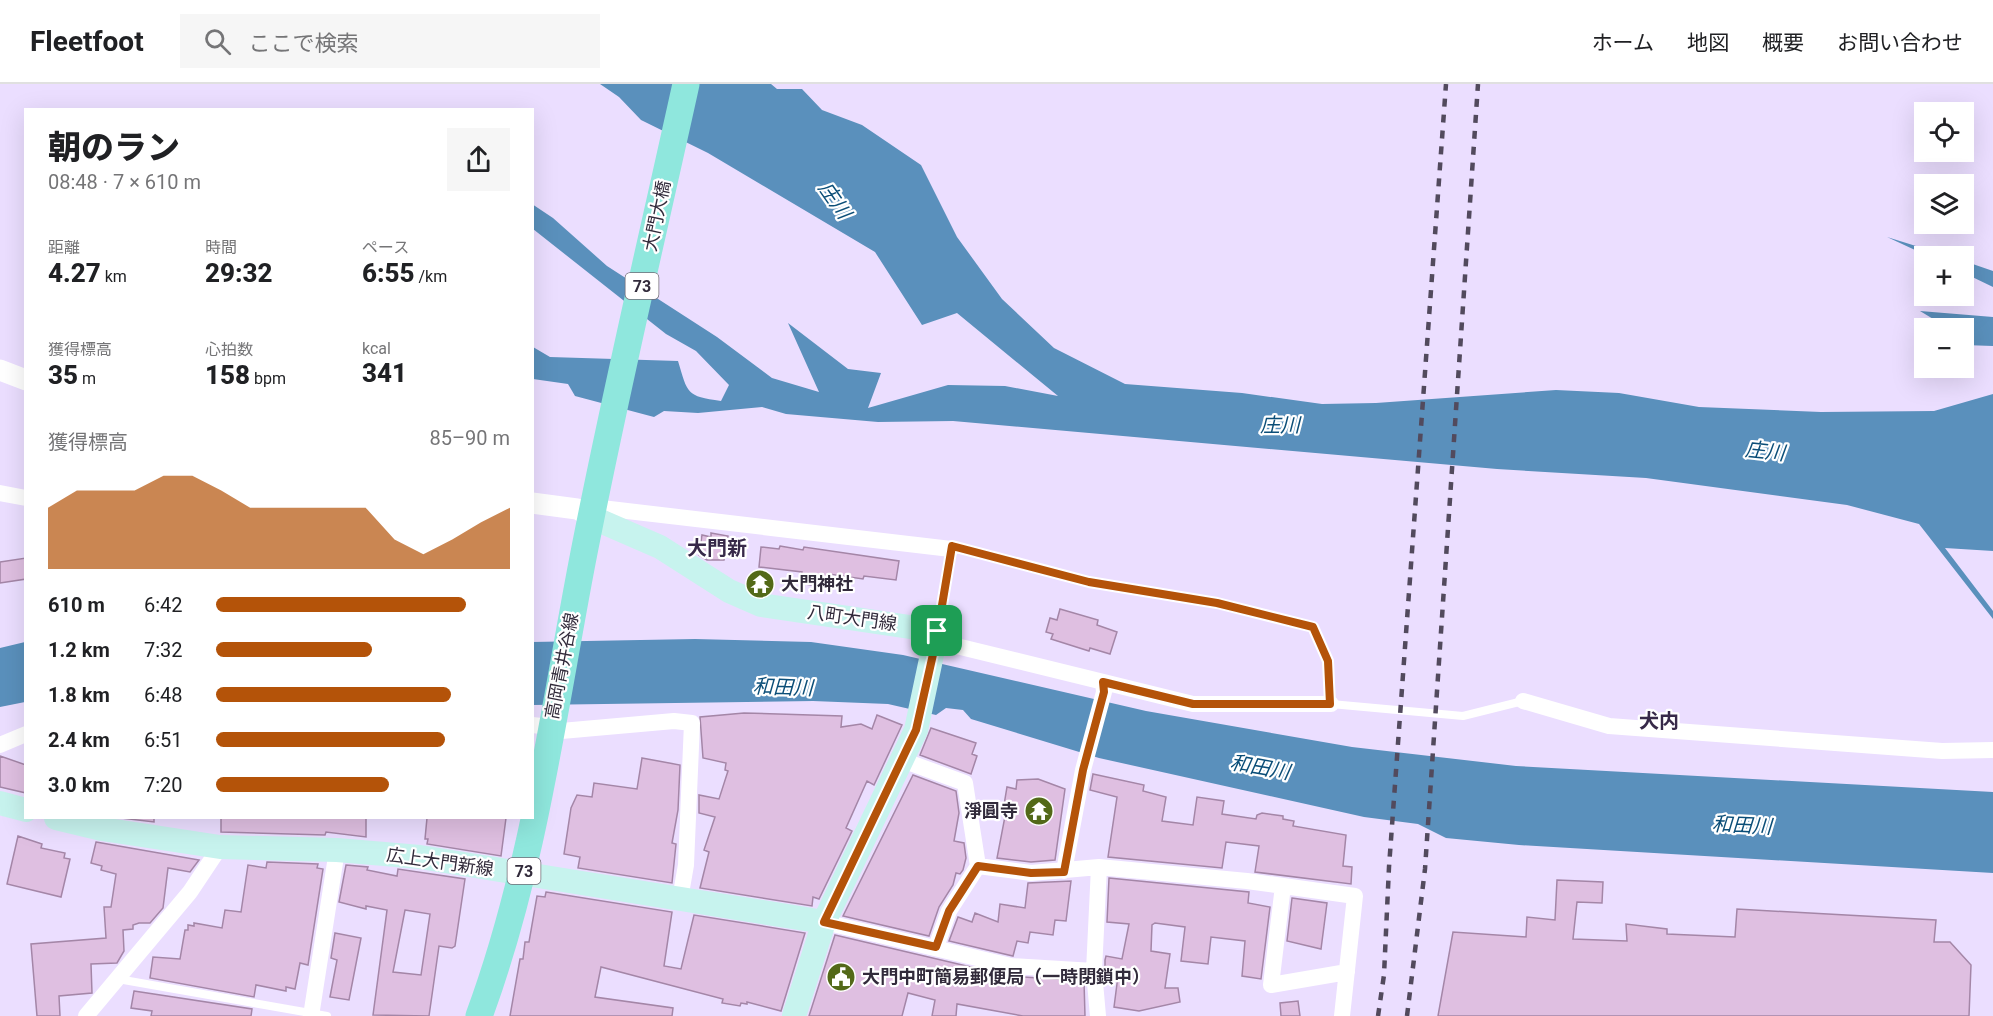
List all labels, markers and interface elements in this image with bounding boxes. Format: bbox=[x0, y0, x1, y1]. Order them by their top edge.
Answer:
search box bbox=[180, 14, 600, 68]
text: Fleetfoot bbox=[30, 25, 144, 58]
icon: search bbox=[201, 25, 234, 58]
text: ここで検索 bbox=[249, 31, 359, 56]
text: ホーム bbox=[1592, 31, 1654, 55]
text: 地図 bbox=[1687, 31, 1729, 55]
text: 概要 bbox=[1762, 31, 1804, 55]
text: お問い合わせ bbox=[1837, 31, 1963, 55]
map controls bbox=[1914, 102, 1974, 378]
button: locate bbox=[1914, 102, 1974, 162]
text: 朝のラン bbox=[48, 128, 180, 167]
button: share bbox=[447, 128, 510, 191]
text: 08:48 · 7 × 610 m bbox=[48, 170, 201, 194]
button: layers bbox=[1914, 174, 1974, 234]
water label: 庄川 bbox=[814, 177, 857, 225]
street label: 大門大橋 bbox=[639, 178, 674, 253]
text: 距離 bbox=[48, 238, 80, 257]
text: 時間 bbox=[205, 238, 237, 257]
text: ペース bbox=[362, 238, 409, 257]
button: + bbox=[1914, 246, 1974, 306]
text: 4.27 bbox=[48, 258, 101, 288]
text: 29:32 bbox=[205, 258, 273, 288]
text: 6:55 bbox=[362, 258, 415, 288]
text: km bbox=[101, 267, 127, 286]
text: /km bbox=[415, 267, 447, 286]
road number: 73 bbox=[626, 273, 658, 299]
button: − bbox=[1914, 318, 1974, 378]
text: kcal bbox=[362, 339, 391, 358]
text: 獲得標高 bbox=[48, 340, 112, 359]
text: 心拍数 bbox=[205, 340, 253, 359]
text: 341 bbox=[362, 358, 407, 388]
text: 35 bbox=[48, 360, 78, 390]
text: 158 bbox=[205, 360, 250, 390]
text: m bbox=[78, 369, 96, 388]
text: bpm bbox=[250, 369, 286, 388]
water label: 庄川 bbox=[1260, 413, 1302, 437]
text: 85–90 m bbox=[429, 426, 510, 450]
text: 獲得標高 bbox=[48, 430, 128, 454]
water label: 庄川 bbox=[1744, 437, 1788, 465]
district label: 大門新 bbox=[687, 536, 747, 560]
temple icon: 大門神社 bbox=[744, 568, 776, 600]
place label: 大門神社 bbox=[781, 573, 853, 594]
text: 610 m bbox=[48, 593, 105, 617]
text: 6:42 bbox=[144, 593, 183, 617]
street label: 八町大門線 bbox=[806, 601, 898, 634]
pin bbox=[911, 605, 962, 656]
street label: 高岡青井谷線 bbox=[541, 611, 582, 721]
icon: arrive bbox=[920, 614, 953, 647]
text: 1.2 km bbox=[48, 638, 110, 662]
text: 7:32 bbox=[144, 638, 183, 662]
water label: 和田川 bbox=[753, 674, 815, 700]
text: 1.8 km bbox=[48, 683, 110, 707]
text: 6:48 bbox=[144, 683, 183, 707]
district label: 犬内 bbox=[1639, 709, 1679, 733]
text: 2.4 km bbox=[48, 728, 110, 752]
text: 6:51 bbox=[144, 728, 183, 752]
water label: 和田川 bbox=[1228, 750, 1294, 784]
text: 3.0 km bbox=[48, 773, 110, 797]
text: 7:20 bbox=[144, 773, 183, 797]
temple icon: 淨圓寺 bbox=[1023, 795, 1055, 827]
place label: 淨圓寺 bbox=[964, 800, 1018, 821]
water label: 和田川 bbox=[1711, 811, 1775, 839]
street label: 広上大門新線 bbox=[385, 844, 495, 879]
road number: 73 bbox=[508, 858, 540, 884]
public building icon: 大門中町簡易郵便局（一時閉鎖中） bbox=[825, 961, 857, 993]
place label: 大門中町簡易郵便局（一時閉鎖中） bbox=[862, 966, 1150, 987]

